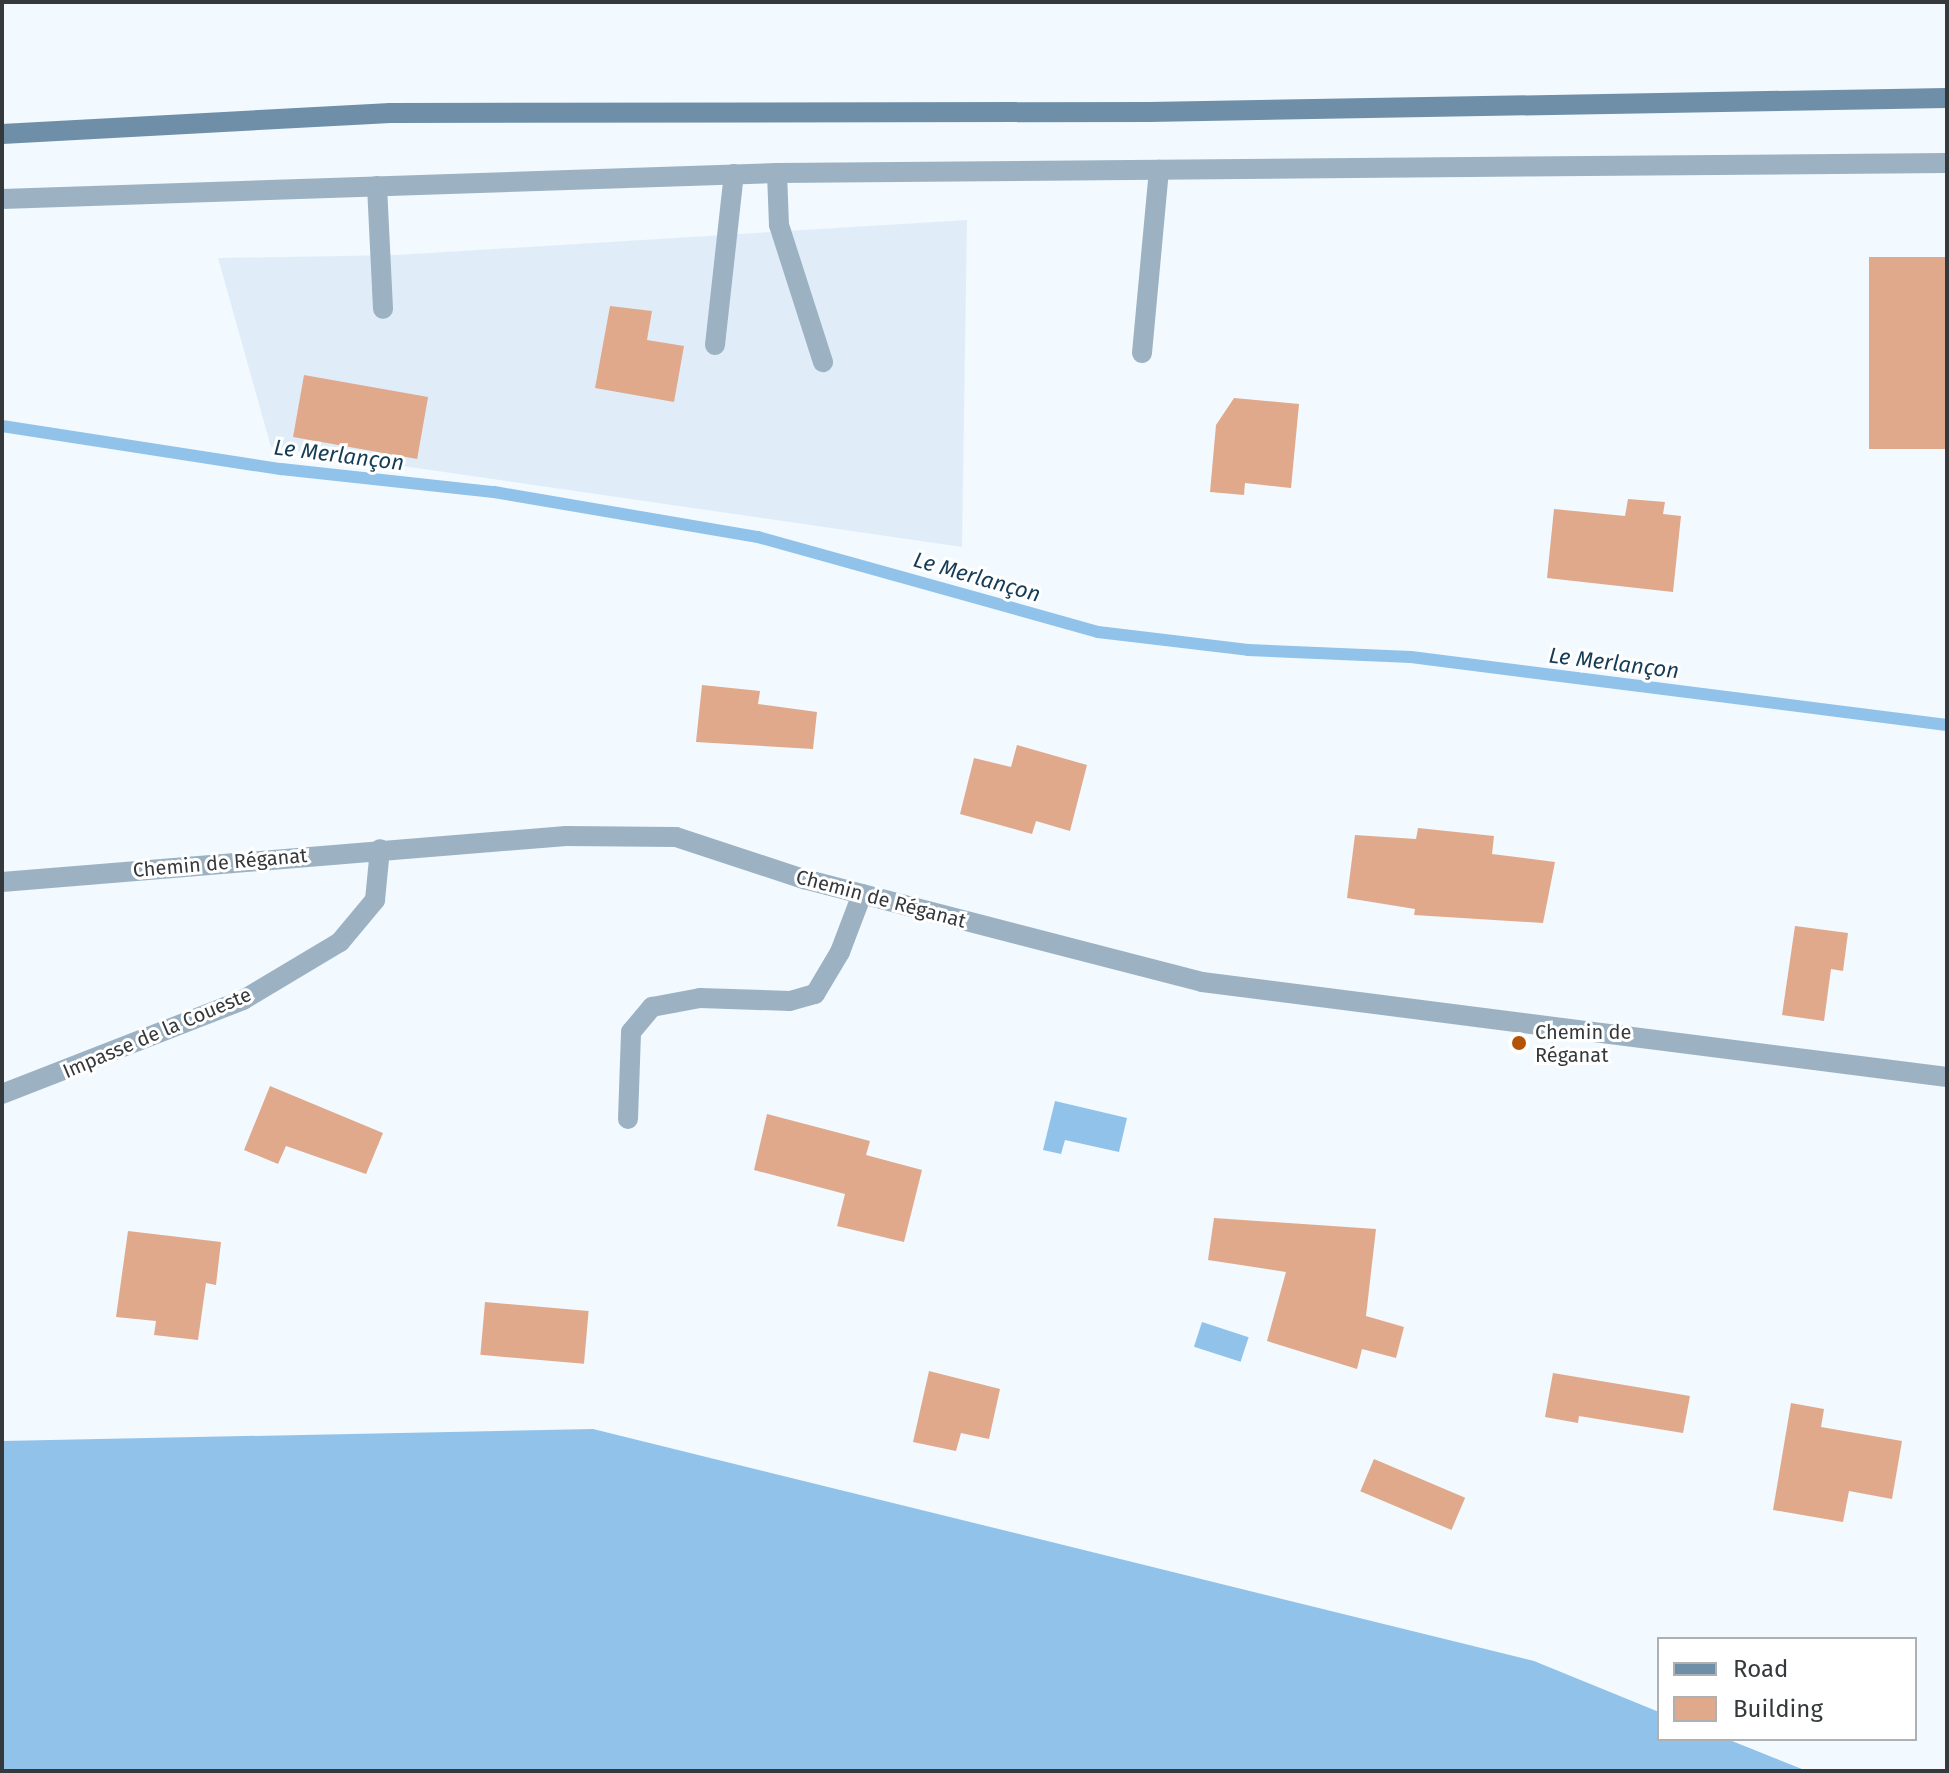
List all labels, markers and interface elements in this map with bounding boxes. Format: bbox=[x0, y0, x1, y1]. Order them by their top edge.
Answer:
water label: Le Merlançon bbox=[272, 434, 406, 476]
water label: Le Merlançon bbox=[910, 546, 1044, 608]
water label: Le Merlançon bbox=[1547, 642, 1681, 684]
street label: Chemin de Réganat bbox=[132, 843, 308, 883]
street label: Chemin de Réganat bbox=[793, 865, 969, 933]
street label: Impasse de la Coueste bbox=[59, 982, 255, 1084]
place label: Chemin de Réganat bbox=[1535, 1020, 1631, 1067]
marker: Chemin de Réganat bbox=[1510, 1034, 1528, 1052]
legend bbox=[1657, 1637, 1917, 1741]
text: Road bbox=[1733, 1655, 1788, 1683]
text: Building bbox=[1733, 1695, 1823, 1723]

